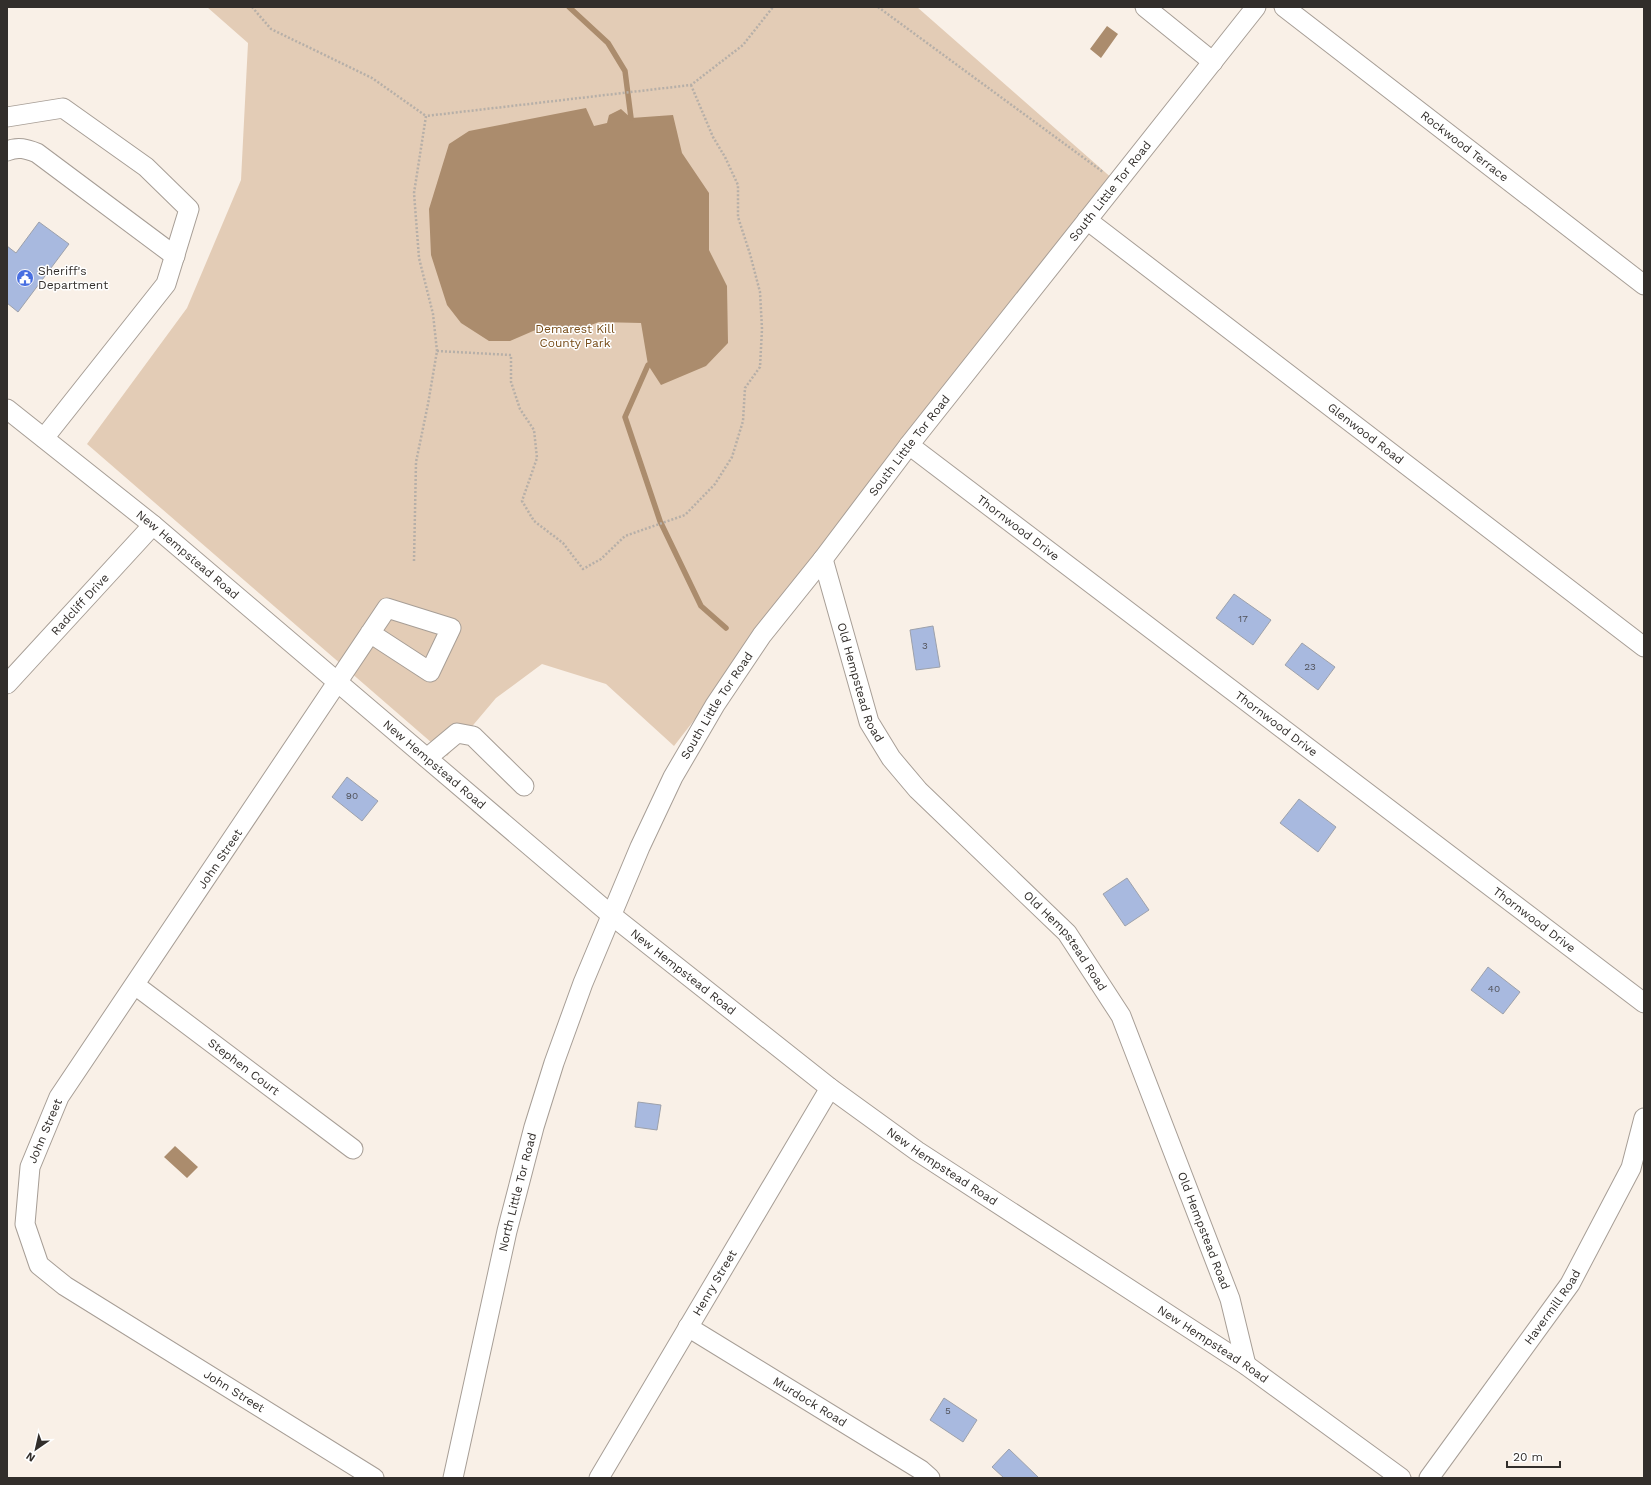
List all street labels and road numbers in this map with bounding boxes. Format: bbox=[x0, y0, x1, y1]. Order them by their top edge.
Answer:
street label: Rockwood Terrace bbox=[1418, 108, 1511, 185]
street label: South Little Tor Road bbox=[1066, 138, 1154, 244]
street label: South Little Tor Road bbox=[866, 392, 953, 499]
street label: Glenwood Road bbox=[1325, 400, 1406, 467]
street label: Thornwood Drive bbox=[974, 492, 1062, 564]
street label: New Hempstead Road bbox=[133, 507, 242, 602]
street label: Radcliff Drive bbox=[48, 571, 112, 638]
street label: Old Hempstead Road bbox=[834, 621, 887, 745]
street label: South Little Tor Road bbox=[678, 649, 756, 762]
street label: Thornwood Drive bbox=[1232, 688, 1320, 760]
street label: New Hempstead Road bbox=[380, 717, 488, 812]
street label: John Street bbox=[195, 826, 245, 892]
street label: Thornwood Drive bbox=[1490, 884, 1578, 955]
street label: Old Hempstead Road bbox=[1021, 888, 1110, 993]
street label: New Hempstead Road bbox=[628, 926, 739, 1018]
street label: Stephen Court bbox=[205, 1035, 282, 1098]
street label: John Street bbox=[25, 1097, 65, 1165]
street label: New Hempstead Road bbox=[884, 1124, 1000, 1208]
street label: North Little Tor Road bbox=[496, 1131, 539, 1253]
street label: Old Hempstead Road bbox=[1175, 1170, 1233, 1291]
street label: Henry Street bbox=[690, 1247, 740, 1318]
street label: Havermill Road bbox=[1521, 1267, 1583, 1347]
street label: New Hempstead Road bbox=[1155, 1302, 1271, 1386]
street label: John Street bbox=[201, 1367, 267, 1415]
street label: Murdock Road bbox=[771, 1374, 849, 1430]

